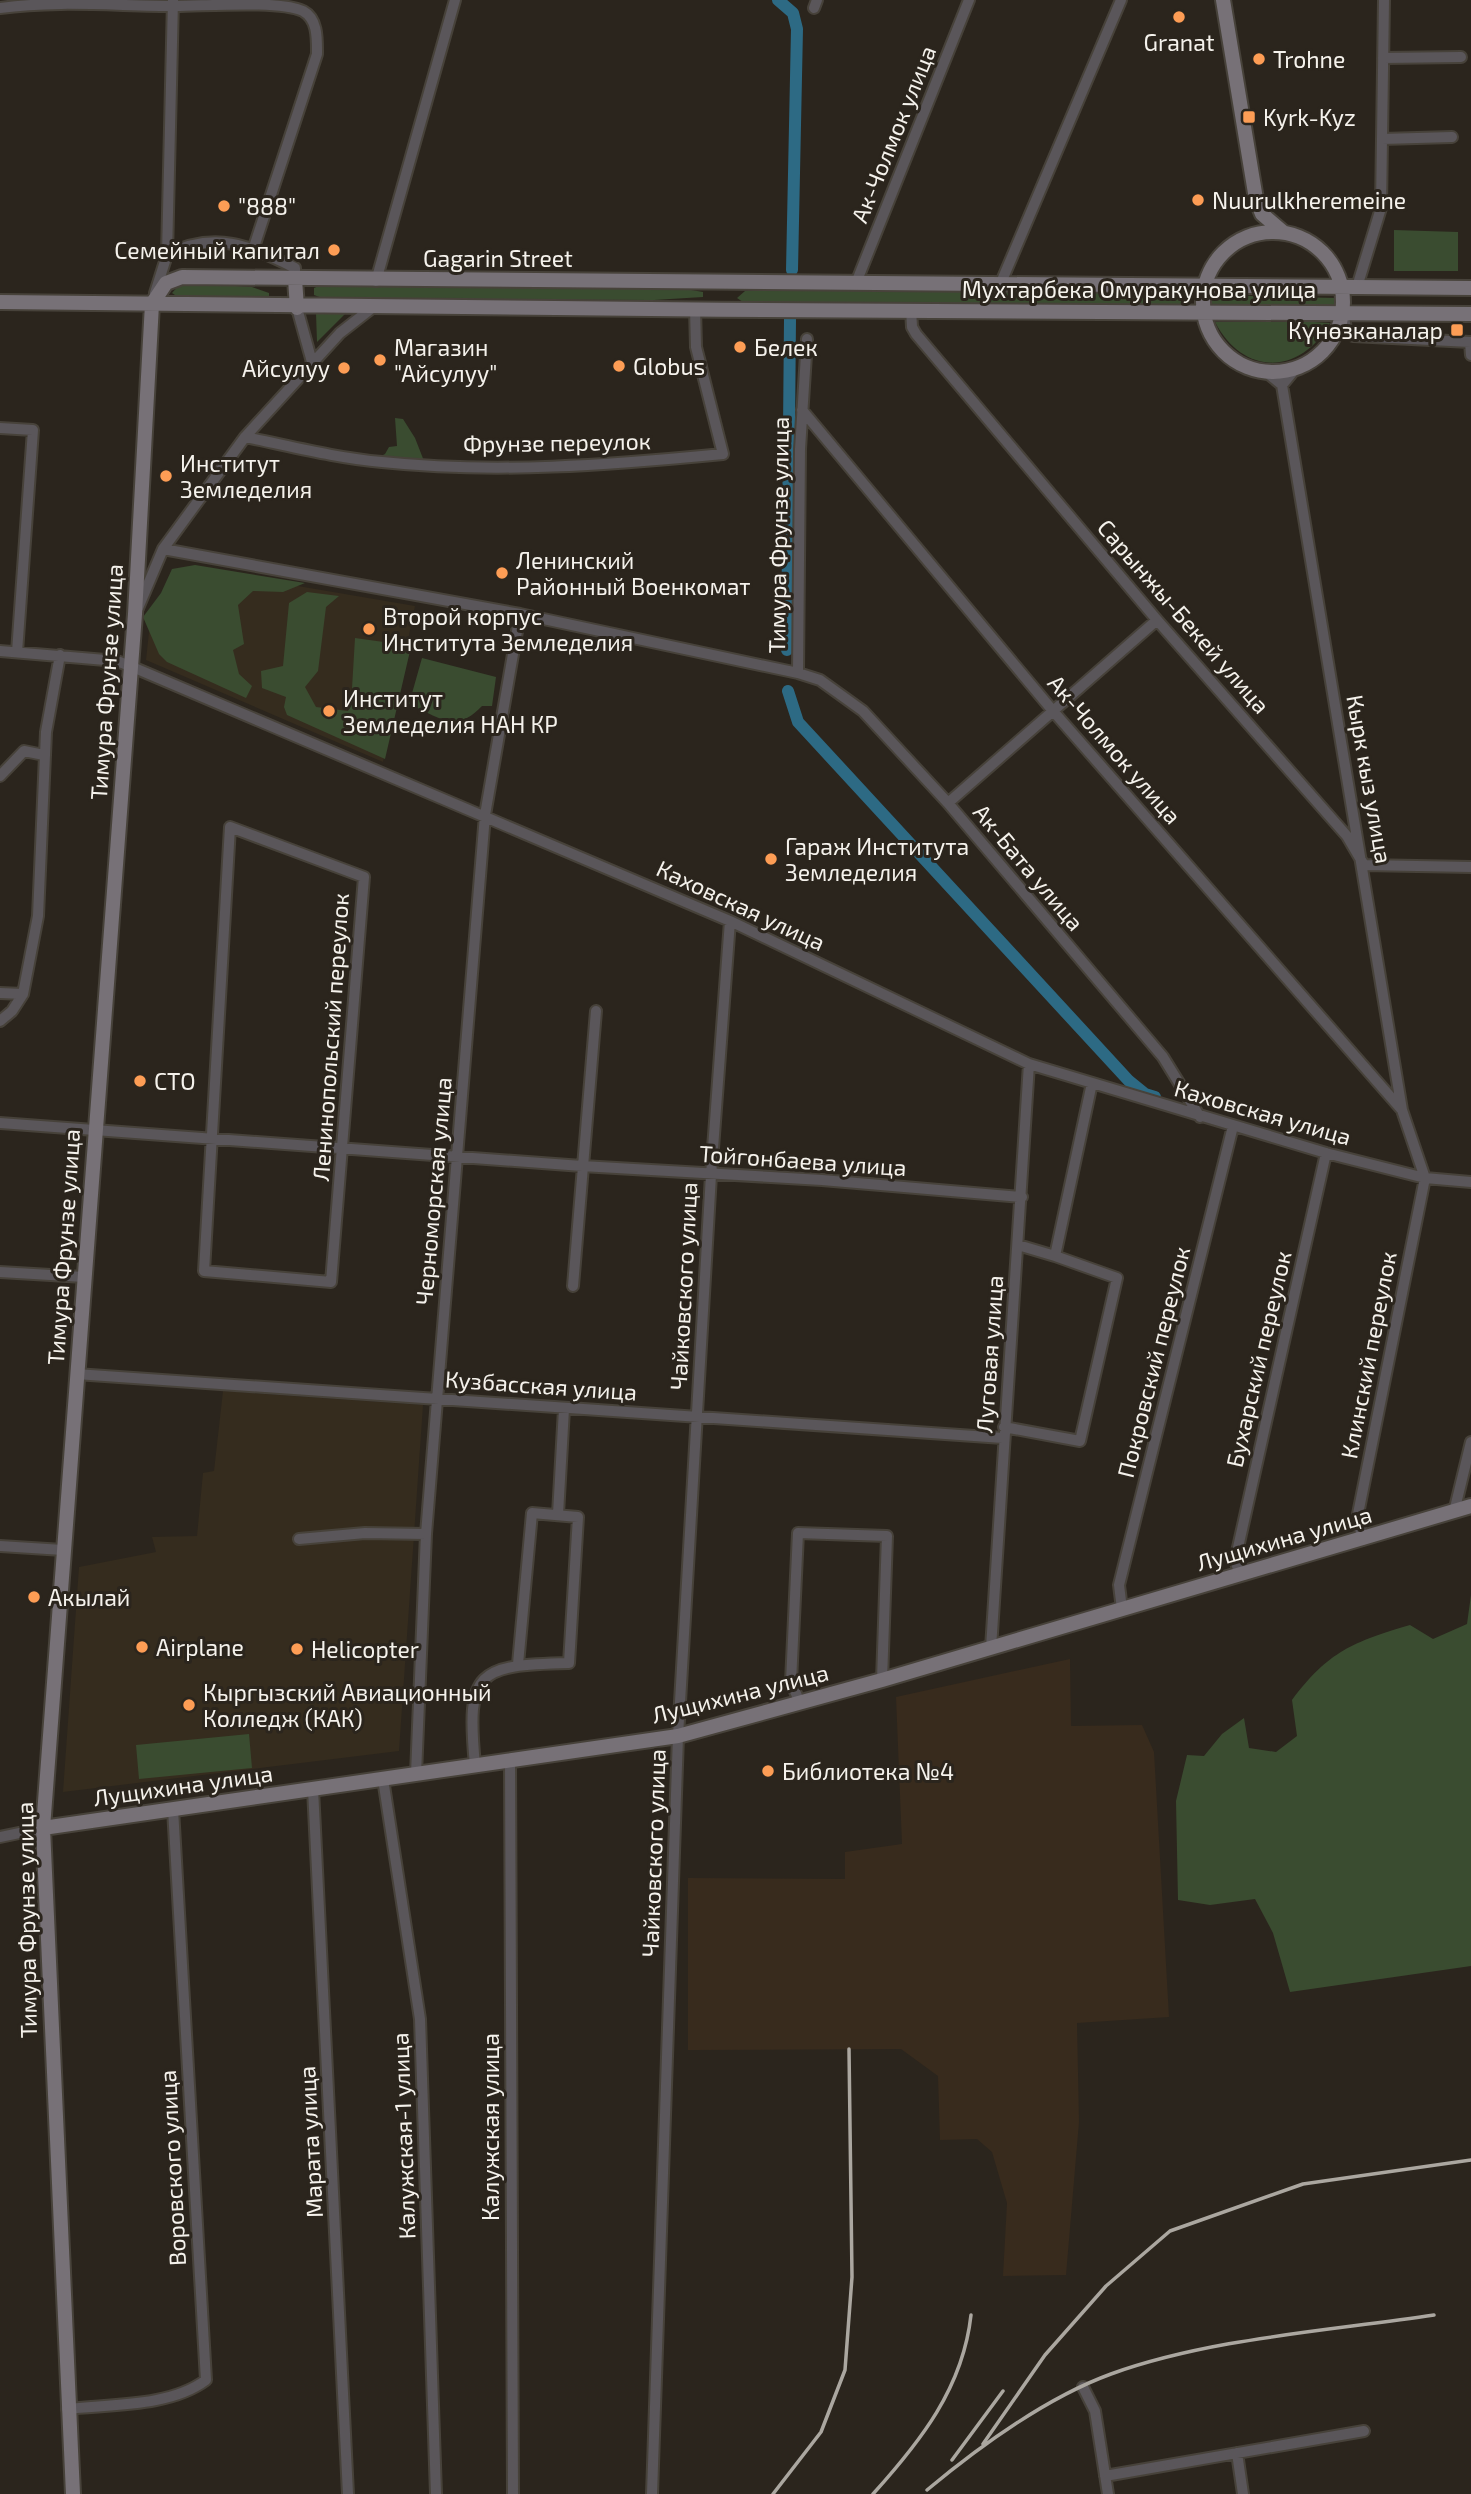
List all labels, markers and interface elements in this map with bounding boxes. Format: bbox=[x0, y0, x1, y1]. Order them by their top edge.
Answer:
marker: Granat bbox=[1171, 9, 1187, 25]
place label: Granat bbox=[1143, 28, 1215, 56]
street label: Ак-Чолмок улица bbox=[845, 41, 942, 227]
place label: Trohne bbox=[1273, 45, 1345, 73]
marker: Trohne bbox=[1251, 51, 1267, 67]
place label: Kyrk-Kyz bbox=[1263, 103, 1356, 131]
marker: Kyrk-Kyz bbox=[1241, 109, 1257, 125]
place label: Nuurulkheremeine bbox=[1212, 186, 1406, 214]
place label: "888" bbox=[238, 192, 296, 220]
marker: Nuurulkheremeine bbox=[1190, 192, 1206, 208]
marker: "888" bbox=[216, 198, 232, 214]
place label: Семейный капитал bbox=[114, 236, 320, 264]
marker: Семейный капитал bbox=[326, 242, 342, 258]
street label: Gagarin Street bbox=[423, 244, 573, 272]
street label: Мухтарбека Омуракунова улица bbox=[962, 275, 1316, 304]
place label: Күнөзканалар bbox=[1288, 316, 1443, 344]
marker: Күнөзканалар bbox=[1449, 322, 1465, 338]
place label: Магазин "Айсулуу" bbox=[394, 333, 497, 388]
place label: Белек bbox=[754, 333, 818, 361]
marker: Белек bbox=[732, 339, 748, 355]
marker: Магазин "Айсулуу" bbox=[372, 352, 388, 368]
place label: Globus bbox=[633, 352, 705, 380]
place label: Айсулуу bbox=[242, 354, 330, 383]
marker: Globus bbox=[611, 358, 627, 374]
marker: Айсулуу bbox=[336, 360, 352, 376]
street label: Тимура Фрунзе улица bbox=[762, 416, 795, 654]
street label: Фрунзе переулок bbox=[463, 426, 651, 459]
place label: Институт Земледелия bbox=[180, 449, 312, 503]
marker: Институт Земледелия bbox=[158, 468, 174, 484]
street label: Сарынжы-Бекей улица bbox=[1091, 513, 1276, 719]
place label: Ленинский Районный Военкомат bbox=[516, 546, 751, 600]
street label: Тимура Фрунзе улица bbox=[84, 563, 129, 801]
marker: Ленинский Районный Военкомат bbox=[494, 565, 510, 581]
place label: Второй корпус Института Земледелия bbox=[383, 602, 633, 657]
marker: Второй корпус Института Земледелия bbox=[361, 621, 377, 637]
street label: Ак-Чолмок улица bbox=[1042, 669, 1187, 830]
place label: Институт Земледелия НАН КР bbox=[343, 684, 558, 738]
street label: Кырк кыз улица bbox=[1340, 692, 1399, 866]
marker: Институт Земледелия НАН КР bbox=[321, 703, 337, 719]
street label: Ак-Бата улица bbox=[967, 798, 1090, 937]
place label: Гараж Института Земледелия bbox=[785, 832, 969, 886]
marker: Гараж Института Земледелия bbox=[763, 851, 779, 867]
street label: Каховская улица bbox=[652, 854, 830, 957]
street label: Ленинопольский переулок bbox=[306, 892, 355, 1182]
place label: СТО bbox=[154, 1067, 196, 1095]
marker: СТО bbox=[132, 1073, 148, 1089]
street label: Каховская улица bbox=[1171, 1073, 1355, 1152]
street label: Черноморская улица bbox=[409, 1076, 458, 1306]
street label: Тимура Фрунзе улица bbox=[41, 1128, 86, 1366]
street label: Тойгонбаева улица bbox=[698, 1139, 907, 1182]
street label: Чайковского улица bbox=[664, 1181, 703, 1391]
street label: Покровский переулок bbox=[1111, 1244, 1196, 1481]
street label: Бухарский переулок bbox=[1219, 1248, 1297, 1470]
street label: Клинский переулок bbox=[1334, 1249, 1403, 1461]
street label: Луговая улица bbox=[970, 1274, 1009, 1434]
street label: Кузбасская улица bbox=[444, 1364, 638, 1407]
street label: Лущихина улица bbox=[1193, 1500, 1375, 1577]
place label: Акылай bbox=[48, 1583, 130, 1611]
marker: Акылай bbox=[26, 1589, 42, 1605]
place label: Airplane bbox=[156, 1633, 244, 1661]
place label: Helicopter bbox=[311, 1635, 419, 1663]
marker: Airplane bbox=[134, 1639, 150, 1655]
marker: Helicopter bbox=[289, 1641, 305, 1657]
street label: Лущихина улица bbox=[649, 1658, 831, 1729]
place label: Кыргызский Авиационный Колледж (КАК) bbox=[203, 1678, 492, 1732]
marker: Кыргызский Авиационный Колледж (КАК) bbox=[181, 1697, 197, 1713]
street label: Чайковского улица bbox=[635, 1748, 672, 1958]
place label: Библиотека №4 bbox=[782, 1757, 954, 1785]
street label: Лущихина улица bbox=[91, 1759, 275, 1812]
marker: Библиотека №4 bbox=[760, 1763, 776, 1779]
street label: Тимура Фрунзе улица bbox=[10, 1801, 43, 2039]
street label: Калужская-1 улица bbox=[385, 2032, 422, 2240]
street label: Калужская улица bbox=[476, 2033, 505, 2221]
street label: Марата улица bbox=[292, 2065, 329, 2219]
street label: Воровского улица bbox=[153, 2069, 192, 2267]

